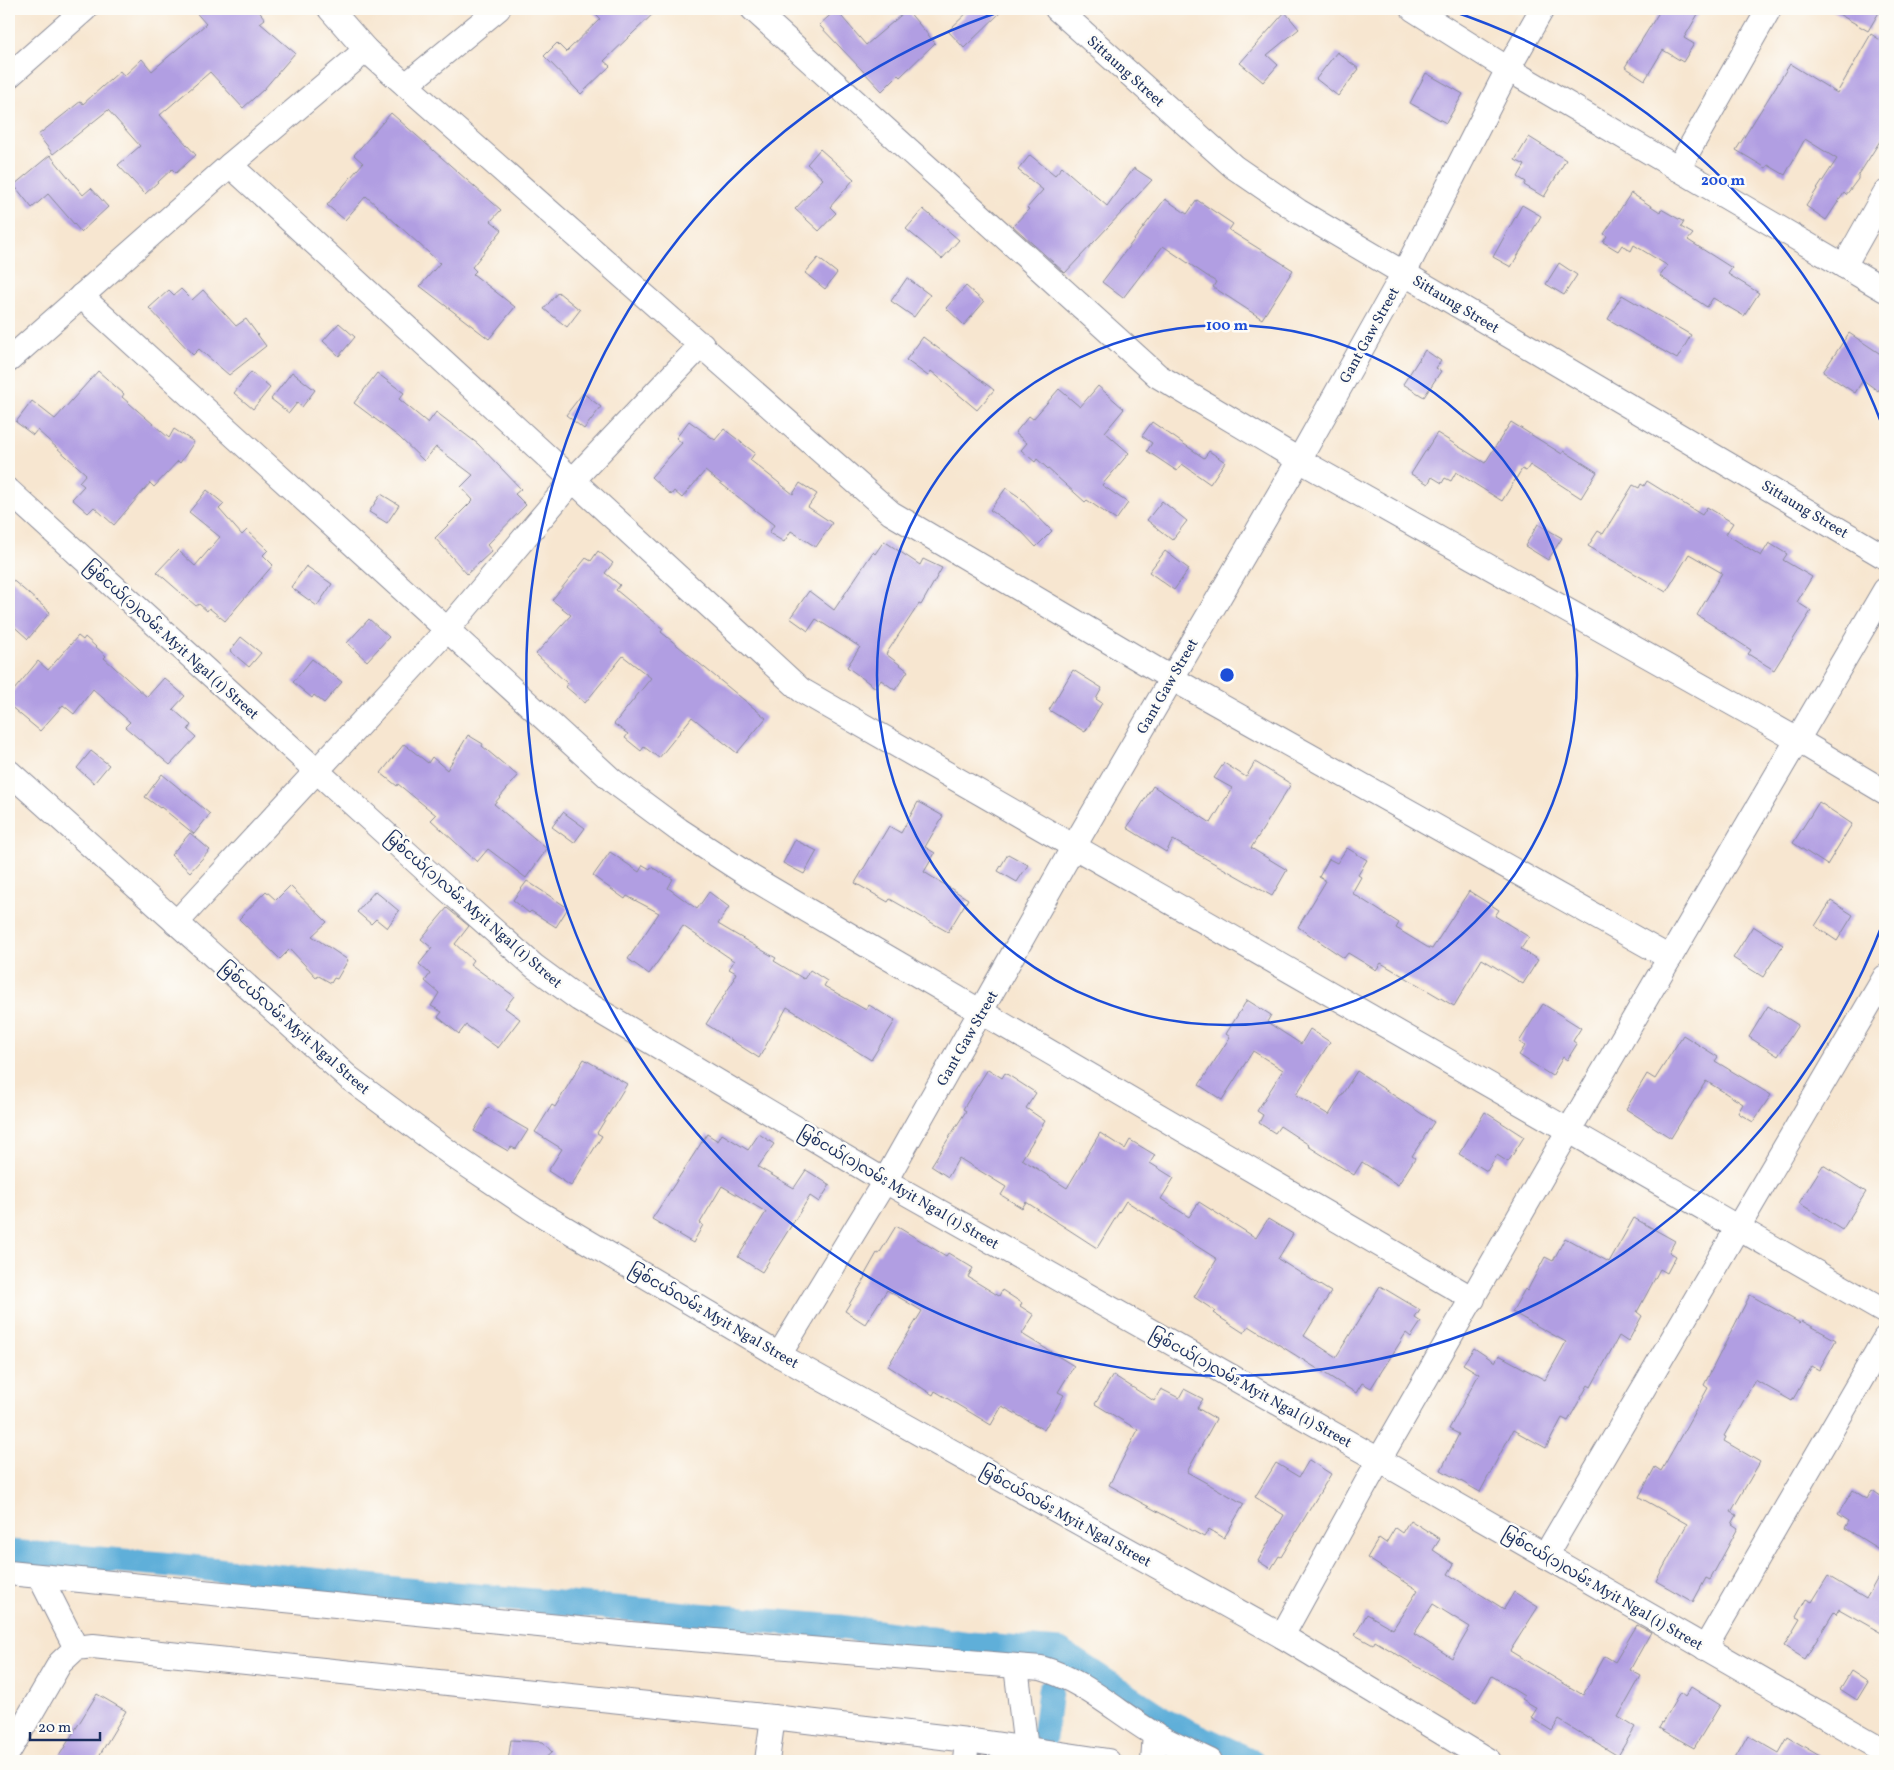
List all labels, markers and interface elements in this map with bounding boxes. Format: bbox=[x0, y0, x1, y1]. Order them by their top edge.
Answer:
street label: Sittaung Street bbox=[1082, 32, 1168, 113]
text: 200 m bbox=[1701, 171, 1745, 192]
street label: Sittaung Street bbox=[1408, 271, 1503, 340]
street label: Gant Gaw Street bbox=[1335, 284, 1405, 388]
text: 100 m bbox=[1206, 316, 1249, 337]
street label: Sittaung Street bbox=[1757, 476, 1852, 545]
street label: မြစ်ငယ်(၁)လမ်း Myit Ngal (1) Street bbox=[79, 556, 264, 725]
street label: Gant Gaw Street bbox=[1132, 635, 1204, 738]
centre of rings bbox=[1218, 666, 1236, 684]
street label: မြစ်ငယ်(၁)လမ်း Myit Ngal (1) Street bbox=[380, 828, 567, 994]
street label: မြစ်ငယ်လမ်း Myit Ngal Street bbox=[214, 957, 374, 1100]
street label: Gant Gaw Street bbox=[932, 987, 1004, 1090]
street label: မြစ်ငယ်(၁)လမ်း Myit Ngal (1) Street bbox=[794, 1122, 1003, 1255]
street label: မြစ်ငယ်လမ်း Myit Ngal Street bbox=[625, 1259, 802, 1375]
street label: မြစ်ငယ်(၁)လမ်း Myit Ngal (1) Street bbox=[1145, 1324, 1356, 1454]
street label: မြစ်ငယ်လမ်း Myit Ngal Street bbox=[976, 1461, 1155, 1573]
street label: မြစ်ငယ်(၁)လမ်း Myit Ngal (1) Street bbox=[1498, 1523, 1707, 1656]
scale bar bbox=[30, 1710, 100, 1742]
text: 20 m bbox=[38, 1718, 71, 1739]

